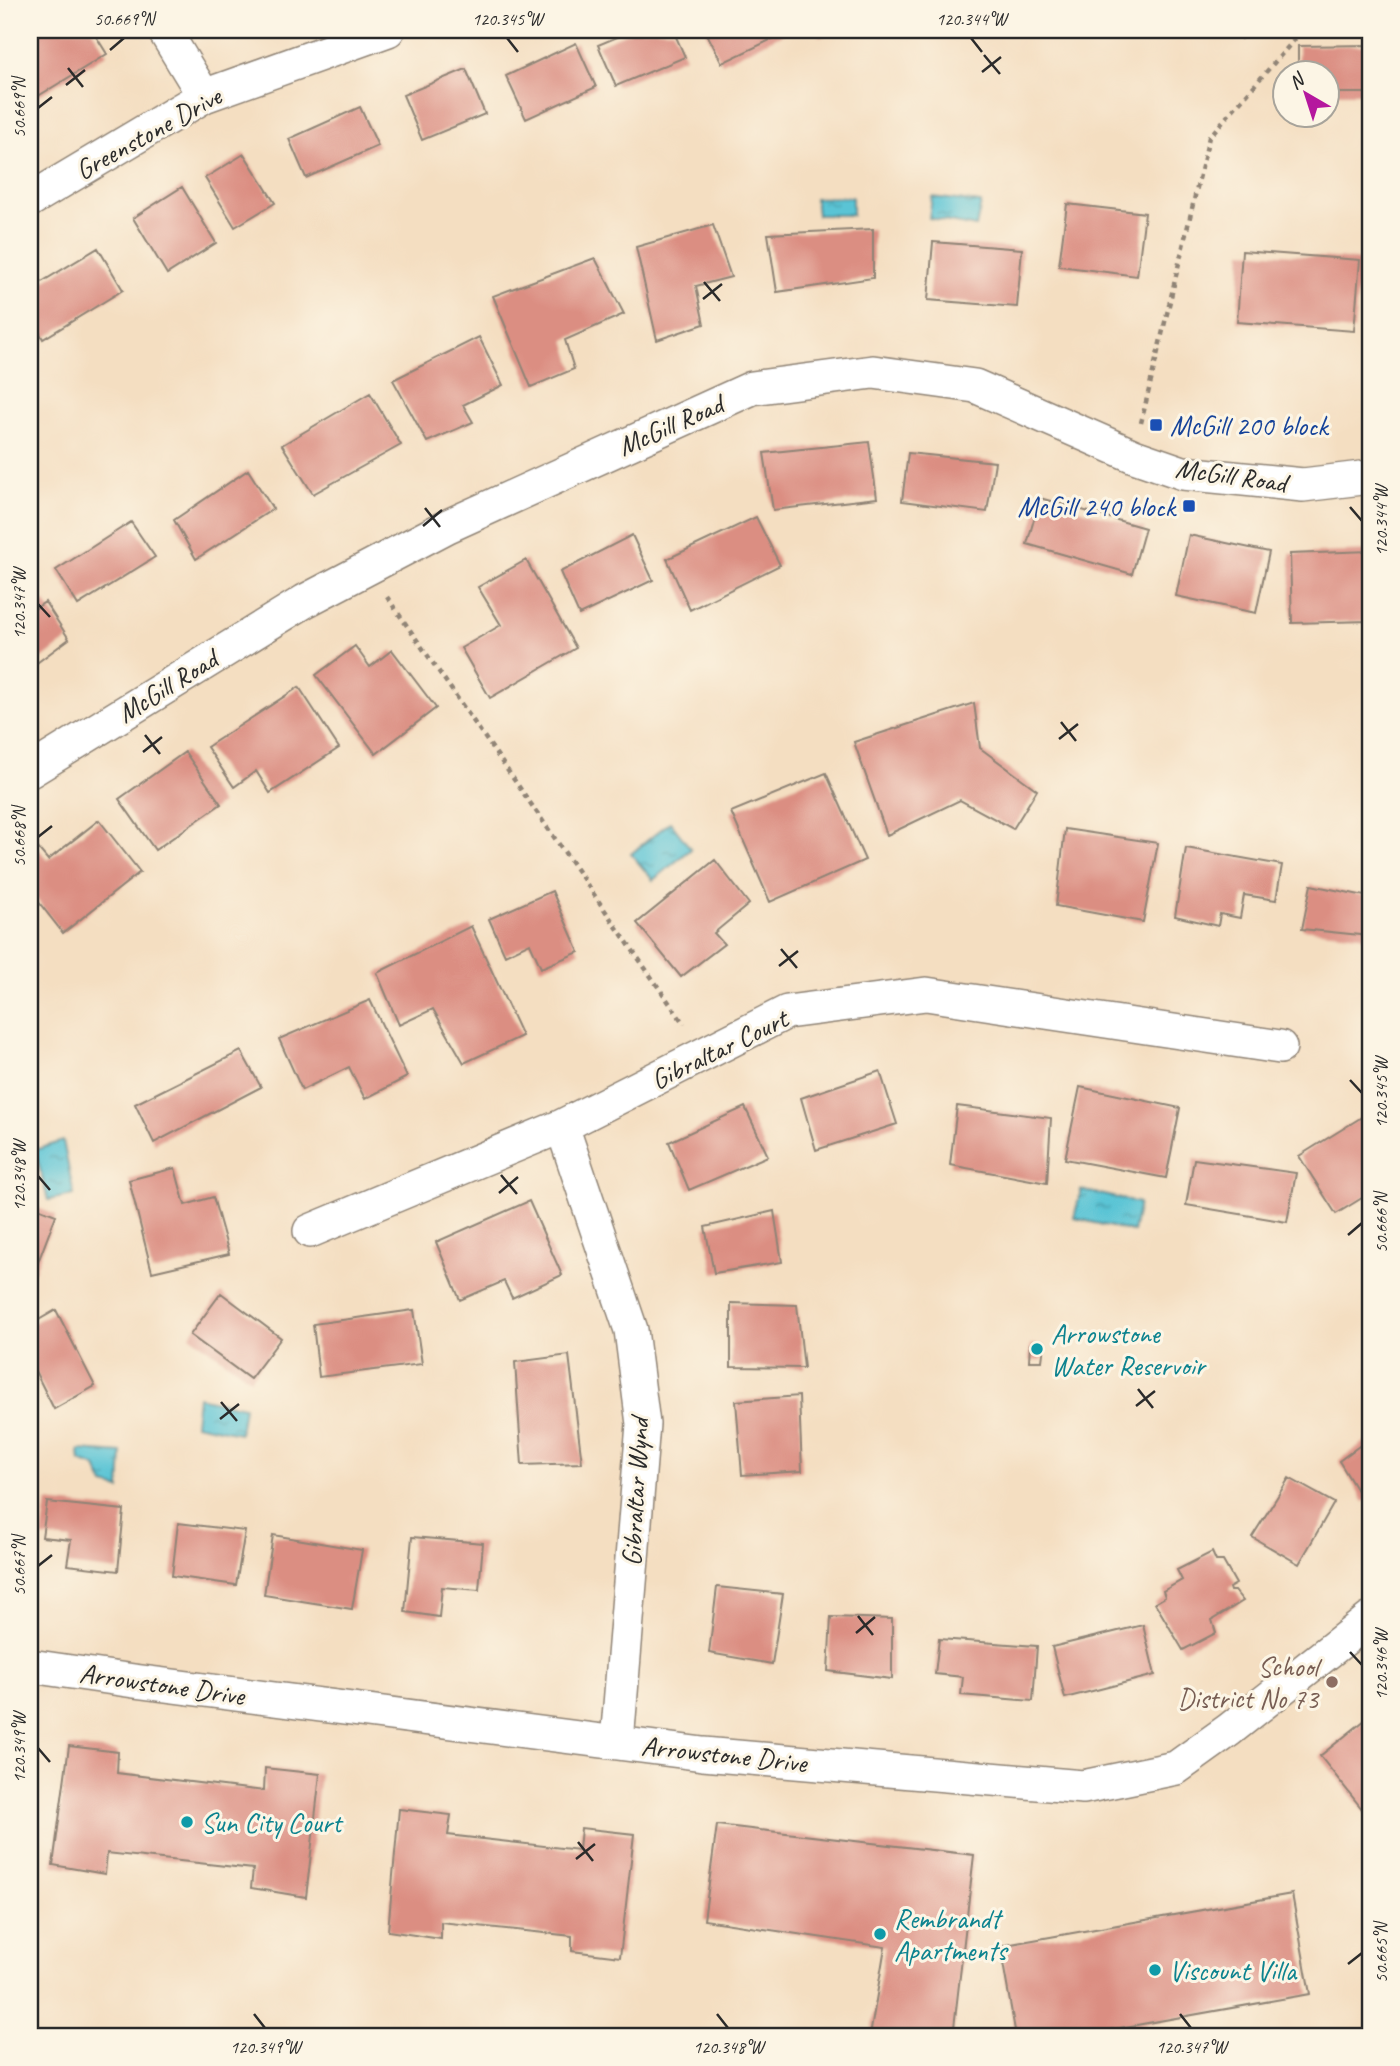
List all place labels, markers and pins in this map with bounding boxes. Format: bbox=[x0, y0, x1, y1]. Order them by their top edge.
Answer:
place label: McGill 200 block bbox=[1170, 408, 1330, 443]
marker: McGill 200 block bbox=[1148, 417, 1164, 433]
place label: McGill 240 block bbox=[1017, 489, 1178, 524]
marker: McGill 240 block bbox=[1181, 498, 1197, 514]
place label: Arrowstone Water Reservoir bbox=[1051, 1316, 1207, 1383]
marker: Arrowstone Water Reservoir bbox=[1029, 1341, 1045, 1357]
place label: School District No 73 bbox=[1177, 1649, 1323, 1716]
marker: School District No 73 bbox=[1324, 1674, 1340, 1690]
place label: Sun City Court bbox=[201, 1805, 344, 1840]
marker: Sun City Court bbox=[179, 1814, 195, 1830]
place label: Rembrandt Apartments bbox=[894, 1901, 1009, 1968]
marker: Rembrandt Apartments bbox=[872, 1926, 888, 1942]
place label: Viscount Villa bbox=[1169, 1953, 1298, 1988]
marker: Viscount Villa bbox=[1147, 1962, 1163, 1978]

